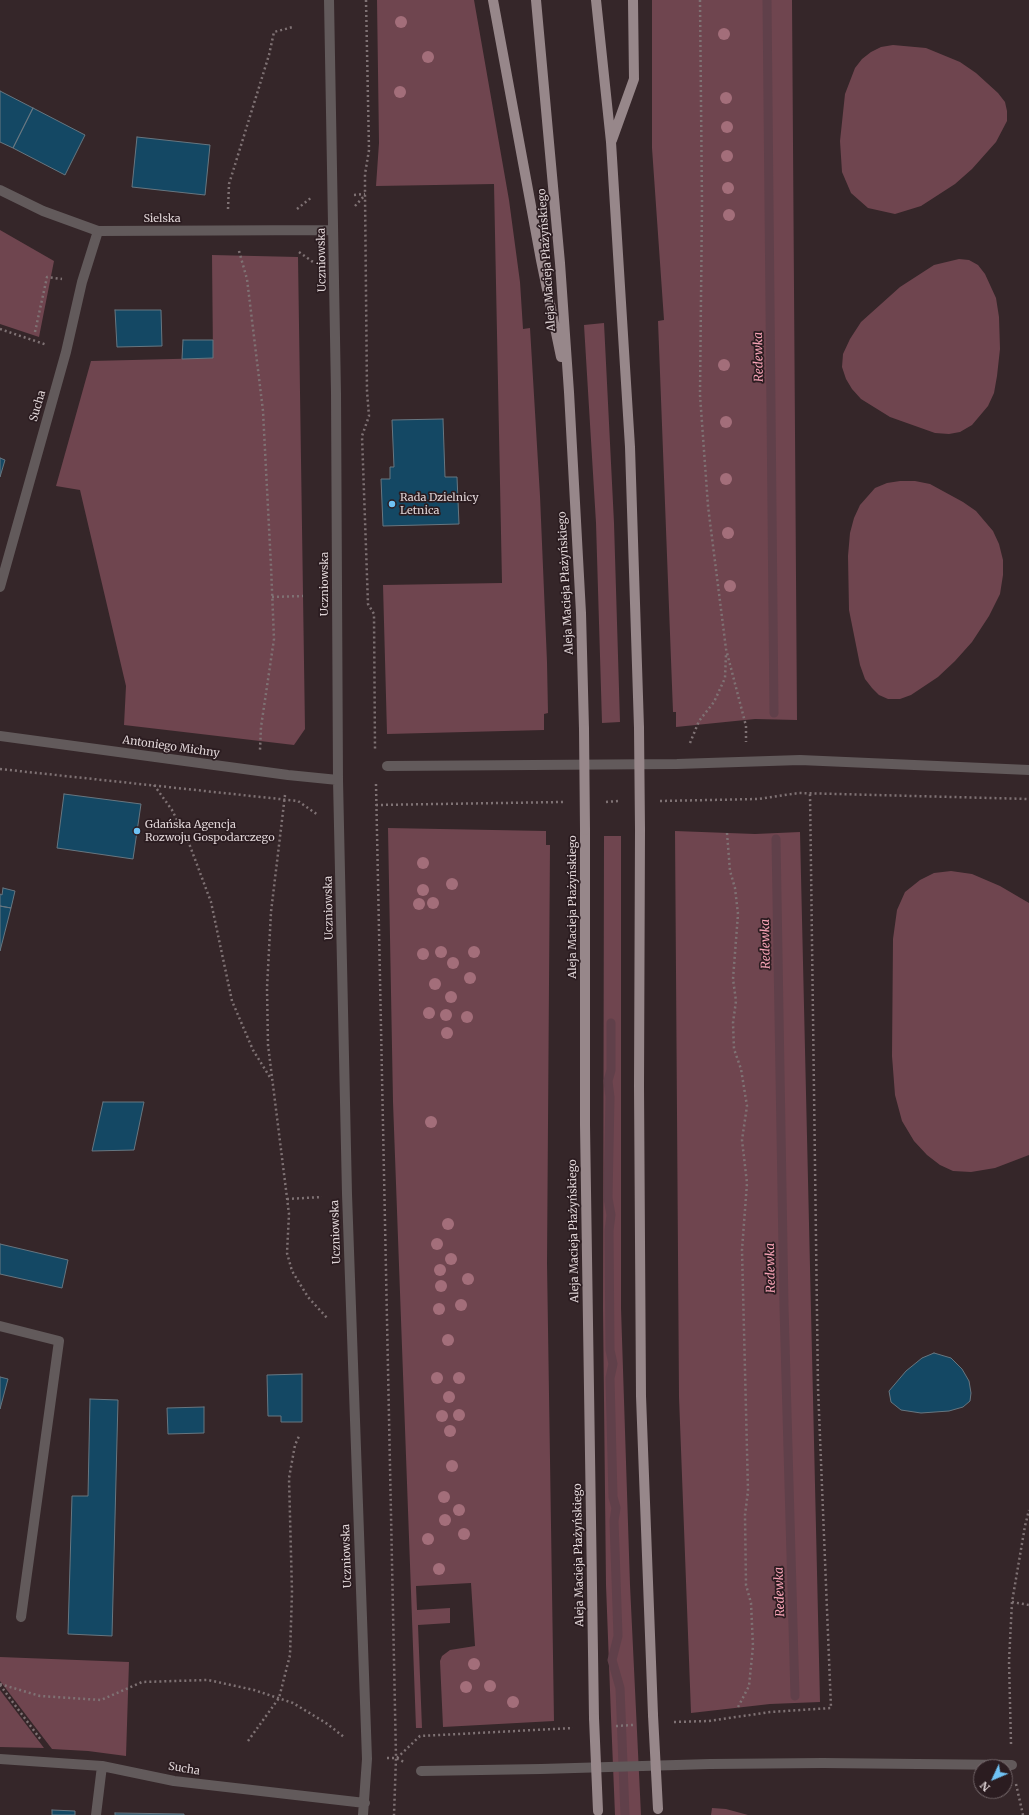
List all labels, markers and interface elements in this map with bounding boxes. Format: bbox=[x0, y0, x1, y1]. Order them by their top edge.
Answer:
street label: Aleja Macieja Płażyńskiego bbox=[535, 188, 559, 332]
street label: Sielska bbox=[143, 212, 181, 226]
street label: Uczniowska bbox=[315, 228, 329, 292]
water label: Redewka bbox=[751, 332, 767, 382]
street label: Sucha bbox=[27, 389, 49, 423]
place label: Rada Dzielnicy Letnica bbox=[400, 491, 479, 517]
marker: Rada Dzielnicy Letnica bbox=[387, 499, 397, 509]
street label: Aleja Macieja Płażyńskiego bbox=[556, 511, 576, 655]
street label: Uczniowska bbox=[318, 552, 332, 616]
street label: Antoniego Michny bbox=[122, 734, 220, 760]
place label: Gdańska Agencja Rozwoju Gospodarczego bbox=[145, 818, 275, 844]
marker: Gdańska Agencja Rozwoju Gospodarczego bbox=[132, 826, 142, 836]
street label: Aleja Macieja Płażyńskiego bbox=[566, 835, 580, 979]
street label: Uczniowska bbox=[322, 876, 336, 940]
water label: Redewka bbox=[758, 919, 774, 969]
street label: Aleja Macieja Płażyńskiego bbox=[566, 1159, 582, 1303]
street label: Uczniowska bbox=[328, 1200, 344, 1264]
water label: Redewka bbox=[763, 1243, 779, 1293]
street label: Aleja Macieja Płażyńskiego bbox=[571, 1483, 587, 1627]
street label: Uczniowska bbox=[339, 1524, 355, 1588]
water label: Redewka bbox=[772, 1567, 788, 1617]
north arrow bbox=[973, 1759, 1013, 1799]
street label: Sucha bbox=[167, 1760, 201, 1778]
text: N bbox=[977, 1779, 993, 1795]

